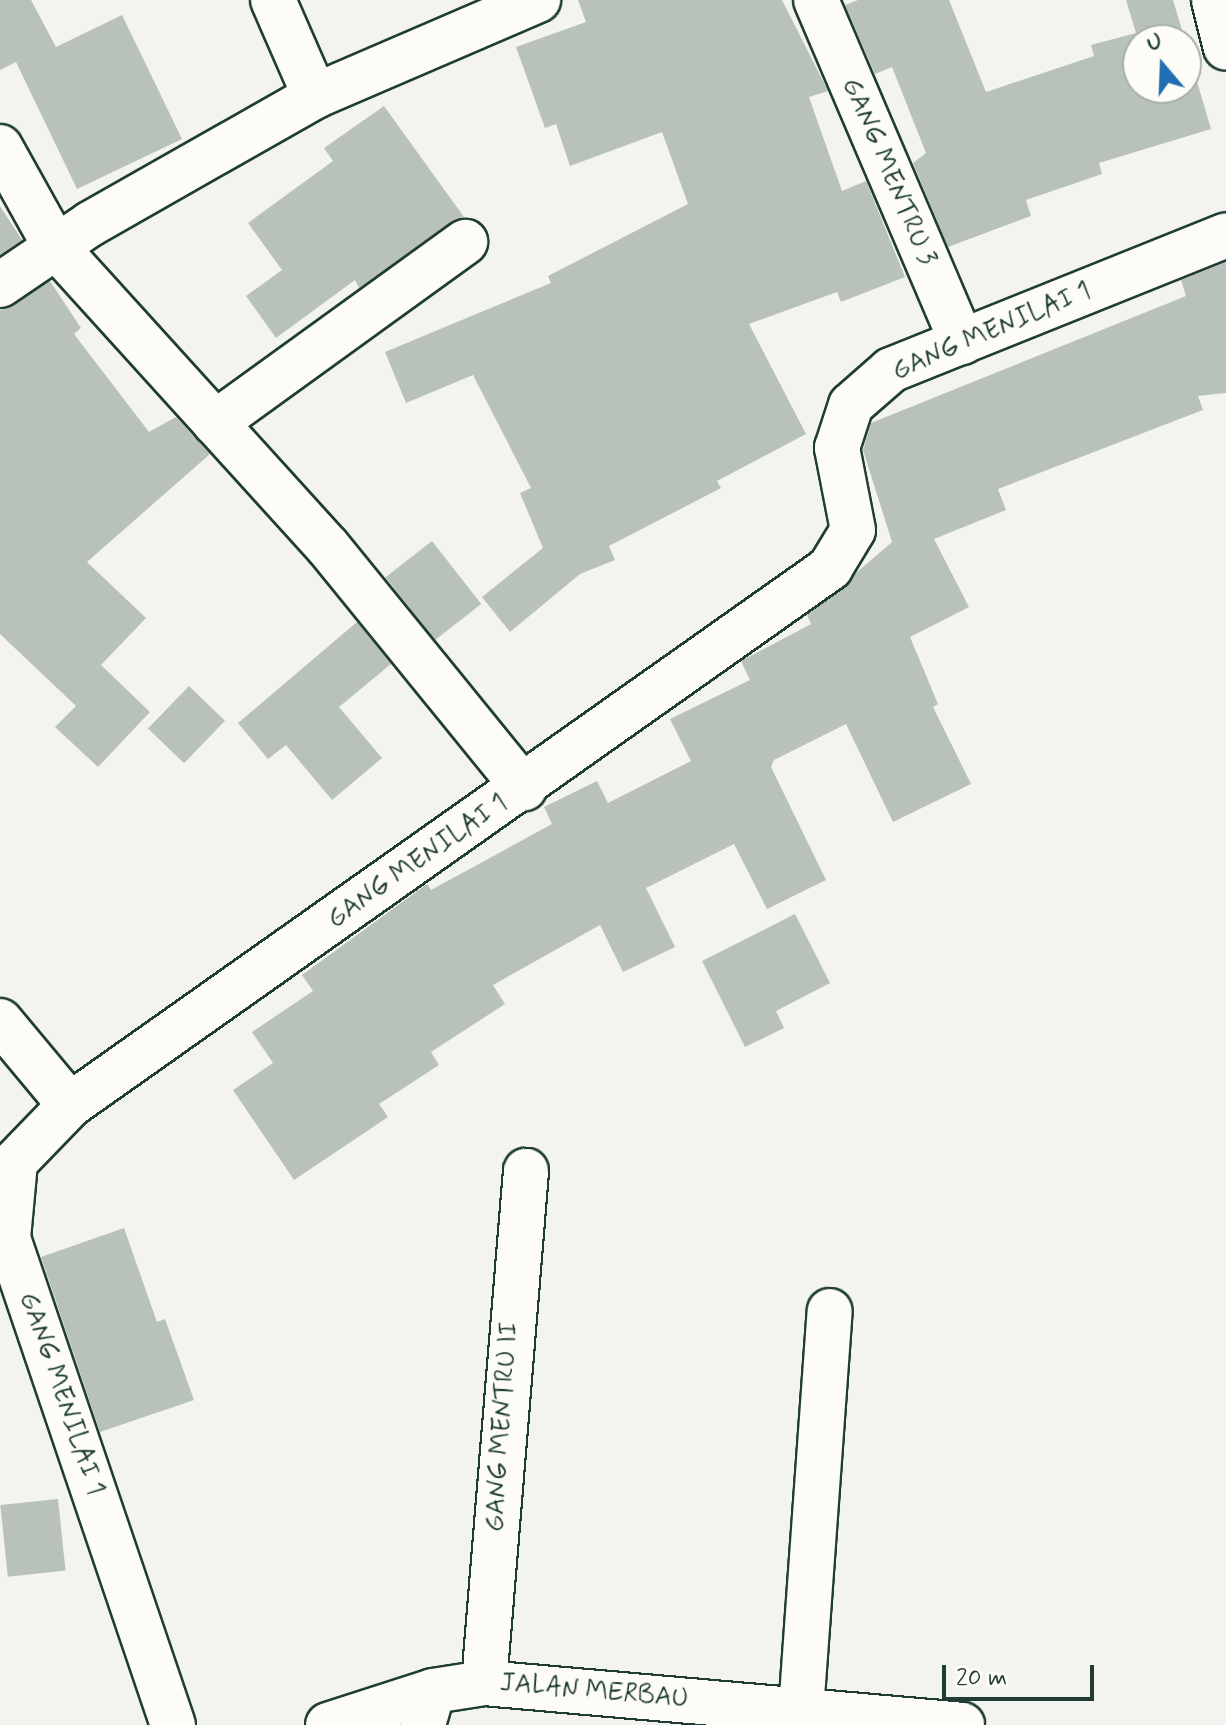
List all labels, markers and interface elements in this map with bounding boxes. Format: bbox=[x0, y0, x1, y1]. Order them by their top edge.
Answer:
north arrow bbox=[1122, 24, 1202, 104]
text: U bbox=[1144, 28, 1166, 59]
street label: GANG MENTRU 3 bbox=[834, 74, 942, 270]
street label: GANG MENILAI 1 bbox=[888, 276, 1096, 388]
street label: GANG MENILAI 1 bbox=[322, 788, 514, 936]
street label: GANG MENILAI 1 bbox=[12, 1288, 110, 1500]
street label: GANG MENTRU II bbox=[480, 1317, 526, 1537]
scale bar bbox=[946, 1649, 1098, 1699]
text: 20 m bbox=[956, 1663, 1007, 1694]
street label: JALAN MERBAU bbox=[499, 1668, 689, 1716]

